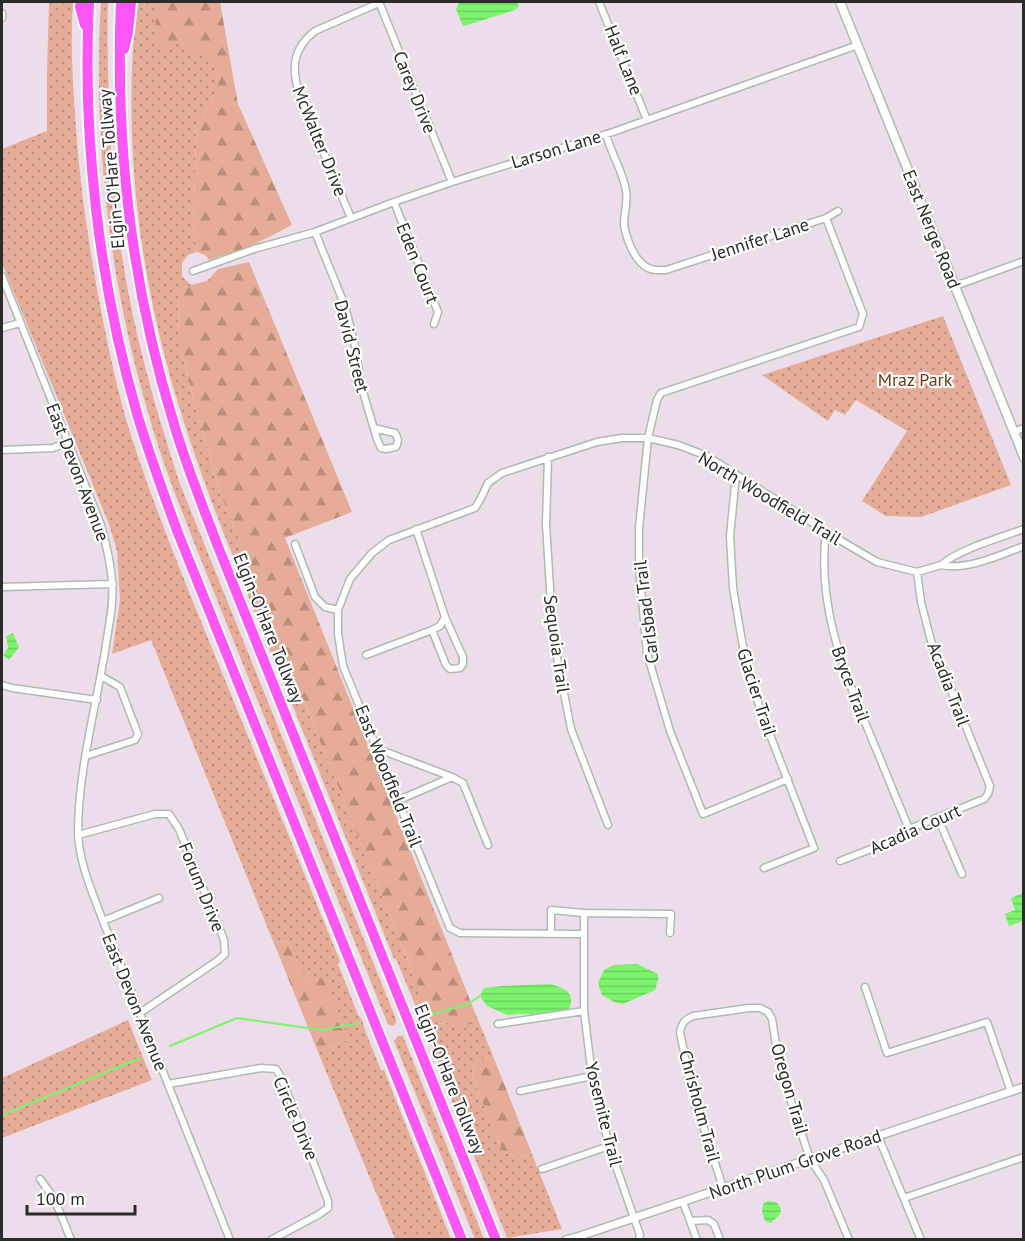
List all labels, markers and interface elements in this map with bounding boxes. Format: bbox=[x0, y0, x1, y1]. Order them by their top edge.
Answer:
street label: Half Lane bbox=[600, 22, 648, 98]
street label: Carey Drive bbox=[388, 48, 442, 136]
street label: McWalter Drive bbox=[287, 82, 353, 200]
street label: Elgin-O'Hare Tollway bbox=[93, 88, 129, 250]
street label: Larson Lane bbox=[508, 124, 604, 174]
street label: East Nerge Road bbox=[898, 166, 966, 292]
street label: Jennifer Lane bbox=[707, 212, 812, 266]
street label: Eden Court bbox=[391, 219, 445, 307]
street label: David Street bbox=[329, 297, 375, 395]
park label: Mraz Park bbox=[878, 368, 953, 391]
street label: East Devon Avenue bbox=[41, 400, 115, 544]
street label: North Woodfield Trail bbox=[694, 446, 847, 550]
street label: Elgin-O'Hare Tollway bbox=[228, 549, 310, 707]
street label: Carlsbad Trail bbox=[628, 558, 664, 665]
street label: Sequoia Trail bbox=[539, 594, 575, 695]
street label: Acadia Trail bbox=[922, 639, 976, 730]
street label: Bryce Trail bbox=[827, 643, 876, 726]
street label: Glacier Trail bbox=[732, 645, 782, 739]
street label: East Woodfield Trail bbox=[350, 702, 428, 851]
street label: Acadia Court bbox=[866, 799, 964, 859]
street label: Forum Drive bbox=[174, 839, 230, 935]
street label: East Devon Avenue bbox=[97, 930, 173, 1074]
street label: Elgin-O'Hare Tollway bbox=[409, 1000, 491, 1158]
street label: Oregon Trail bbox=[766, 1041, 814, 1138]
street label: Chrisholm Trail bbox=[674, 1047, 726, 1165]
street label: Yosemite Trail bbox=[580, 1059, 628, 1169]
street label: Circle Drive bbox=[268, 1073, 324, 1163]
street label: North Plum Grove Road bbox=[706, 1124, 884, 1204]
scale bar bbox=[27, 1178, 135, 1216]
text: 100 m bbox=[36, 1187, 85, 1210]

